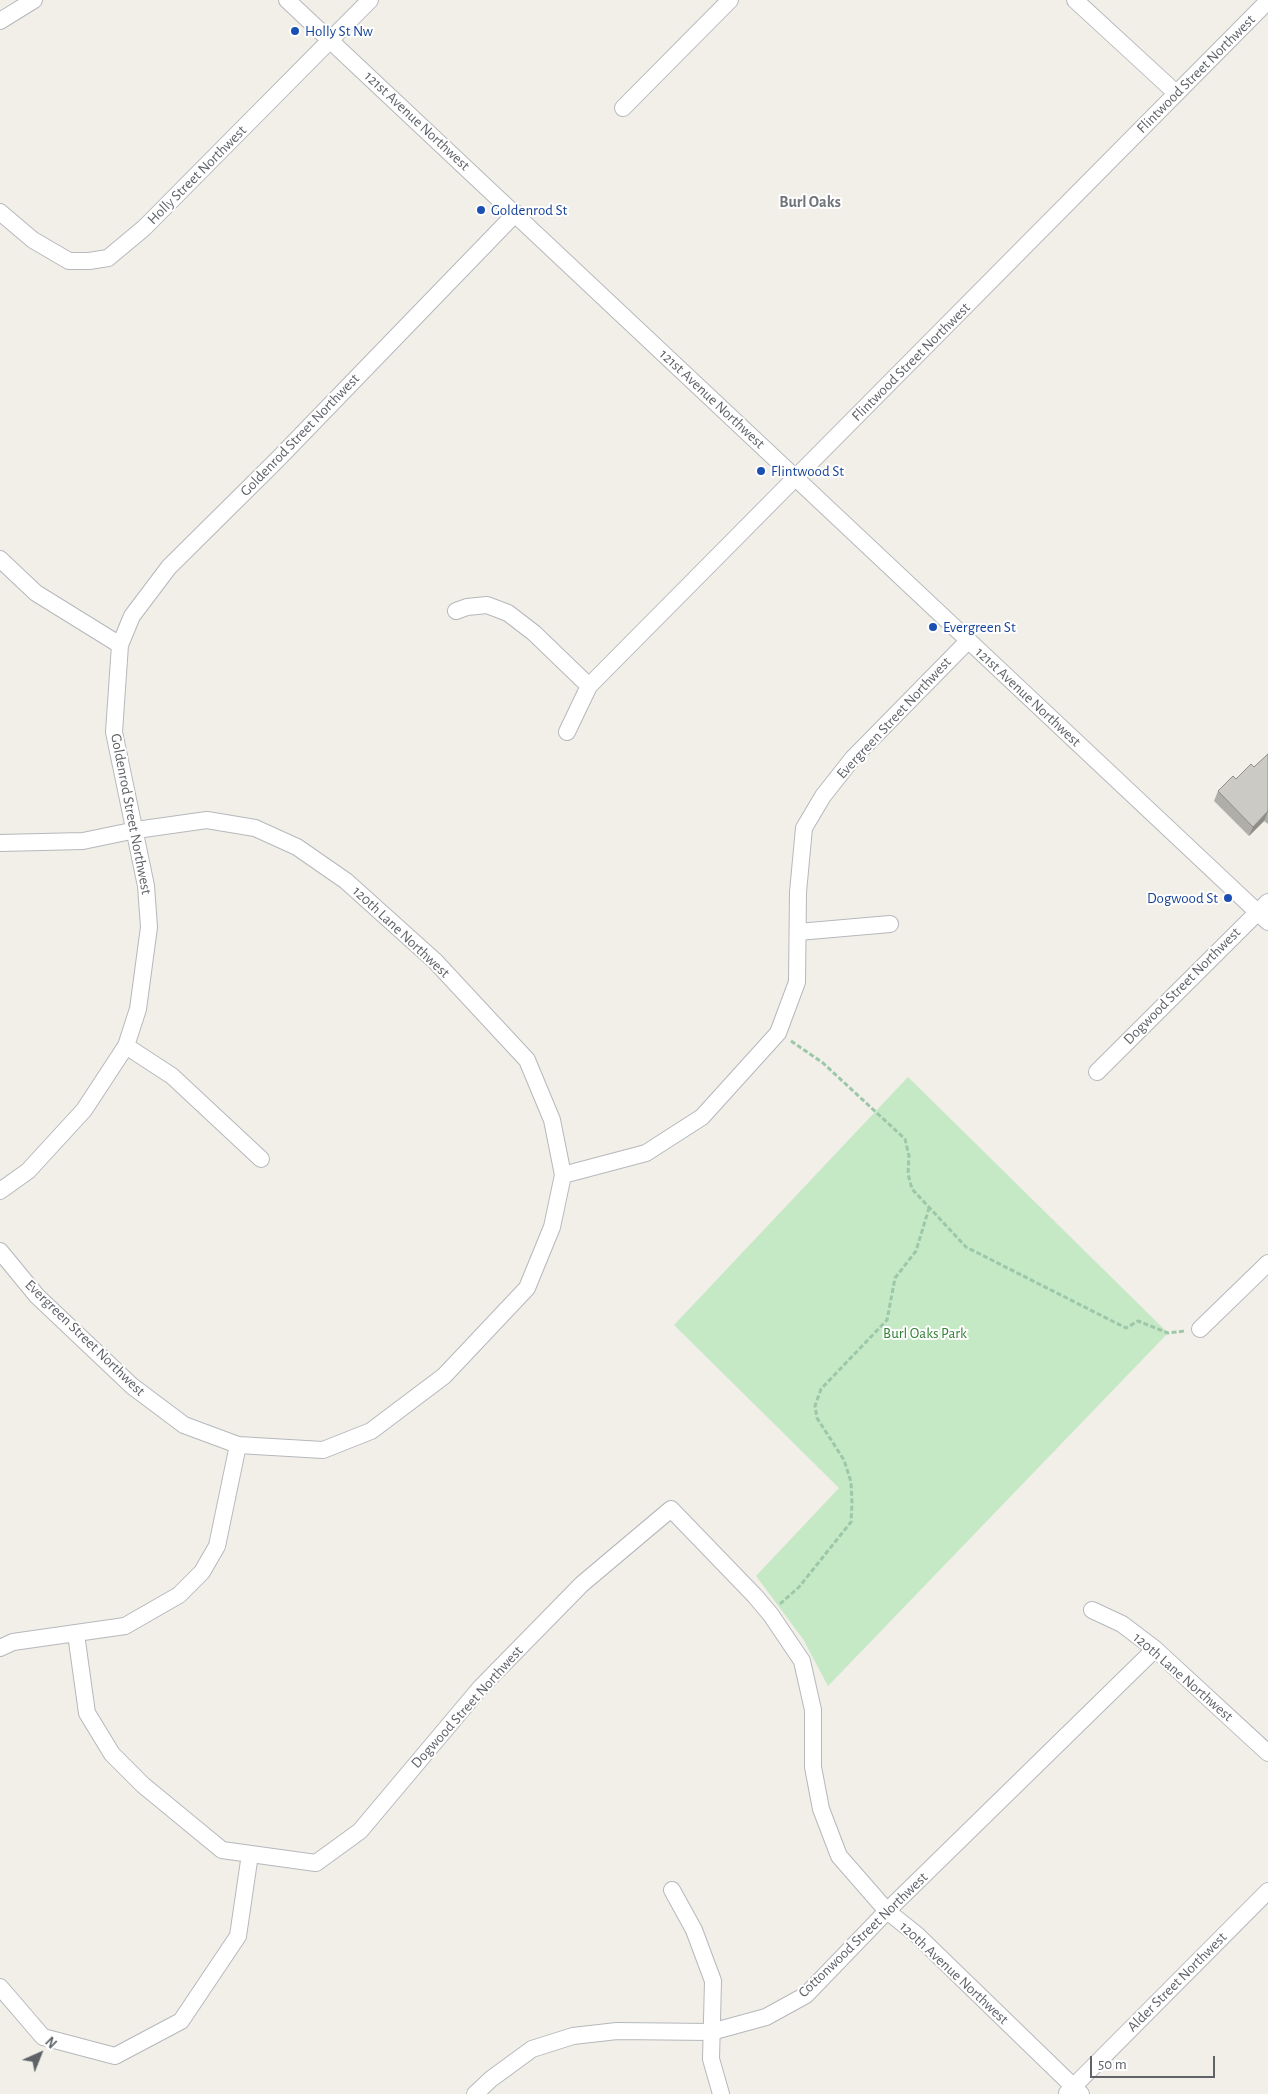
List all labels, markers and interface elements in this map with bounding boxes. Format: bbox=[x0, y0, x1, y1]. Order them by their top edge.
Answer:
street label: Flintwood Street Northwest bbox=[1133, 11, 1259, 137]
place label: Holly St Nw bbox=[305, 22, 373, 40]
marker: Holly St Nw bbox=[289, 25, 301, 37]
street label: 121st Avenue Northwest bbox=[361, 67, 473, 175]
street label: Holly Street Northwest bbox=[144, 122, 250, 228]
district label: Burl Oaks bbox=[779, 192, 841, 212]
place label: Goldenrod St bbox=[491, 201, 567, 219]
marker: Goldenrod St bbox=[475, 204, 487, 216]
street label: Flintwood Street Northwest bbox=[848, 299, 974, 425]
street label: 121st Avenue Northwest bbox=[656, 345, 768, 453]
street label: Goldenrod Street Northwest bbox=[237, 370, 363, 500]
place label: Flintwood St bbox=[771, 462, 844, 480]
marker: Flintwood St bbox=[755, 465, 767, 477]
place label: Evergreen St bbox=[943, 618, 1016, 636]
marker: Evergreen St bbox=[927, 621, 939, 633]
street label: 121st Avenue Northwest bbox=[972, 643, 1084, 751]
street label: Evergreen Street Northwest bbox=[833, 653, 955, 783]
street label: Goldenrod Street Northwest bbox=[107, 732, 155, 896]
street label: 120th Lane Northwest bbox=[349, 882, 453, 982]
place label: Dogwood St bbox=[1147, 889, 1218, 907]
marker: Dogwood St bbox=[1222, 892, 1234, 904]
street label: Dogwood Street Northwest bbox=[1120, 924, 1244, 1048]
street label: Evergreen Street Northwest bbox=[21, 1276, 149, 1400]
park label: Burl Oaks Park bbox=[883, 1324, 967, 1342]
street label: 120th Lane Northwest bbox=[1129, 1629, 1237, 1725]
street label: Dogwood Street Northwest bbox=[407, 1642, 527, 1772]
street label: Cottonwood Street Northwest bbox=[795, 1868, 931, 2002]
street label: 120th Avenue Northwest bbox=[896, 1918, 1012, 2028]
street label: Alder Street Northwest bbox=[1123, 1928, 1231, 2036]
north arrow bbox=[15, 2029, 65, 2079]
text: N bbox=[42, 2035, 59, 2052]
scale bar bbox=[1093, 2046, 1218, 2078]
text: 50 m bbox=[1098, 2057, 1127, 2072]

